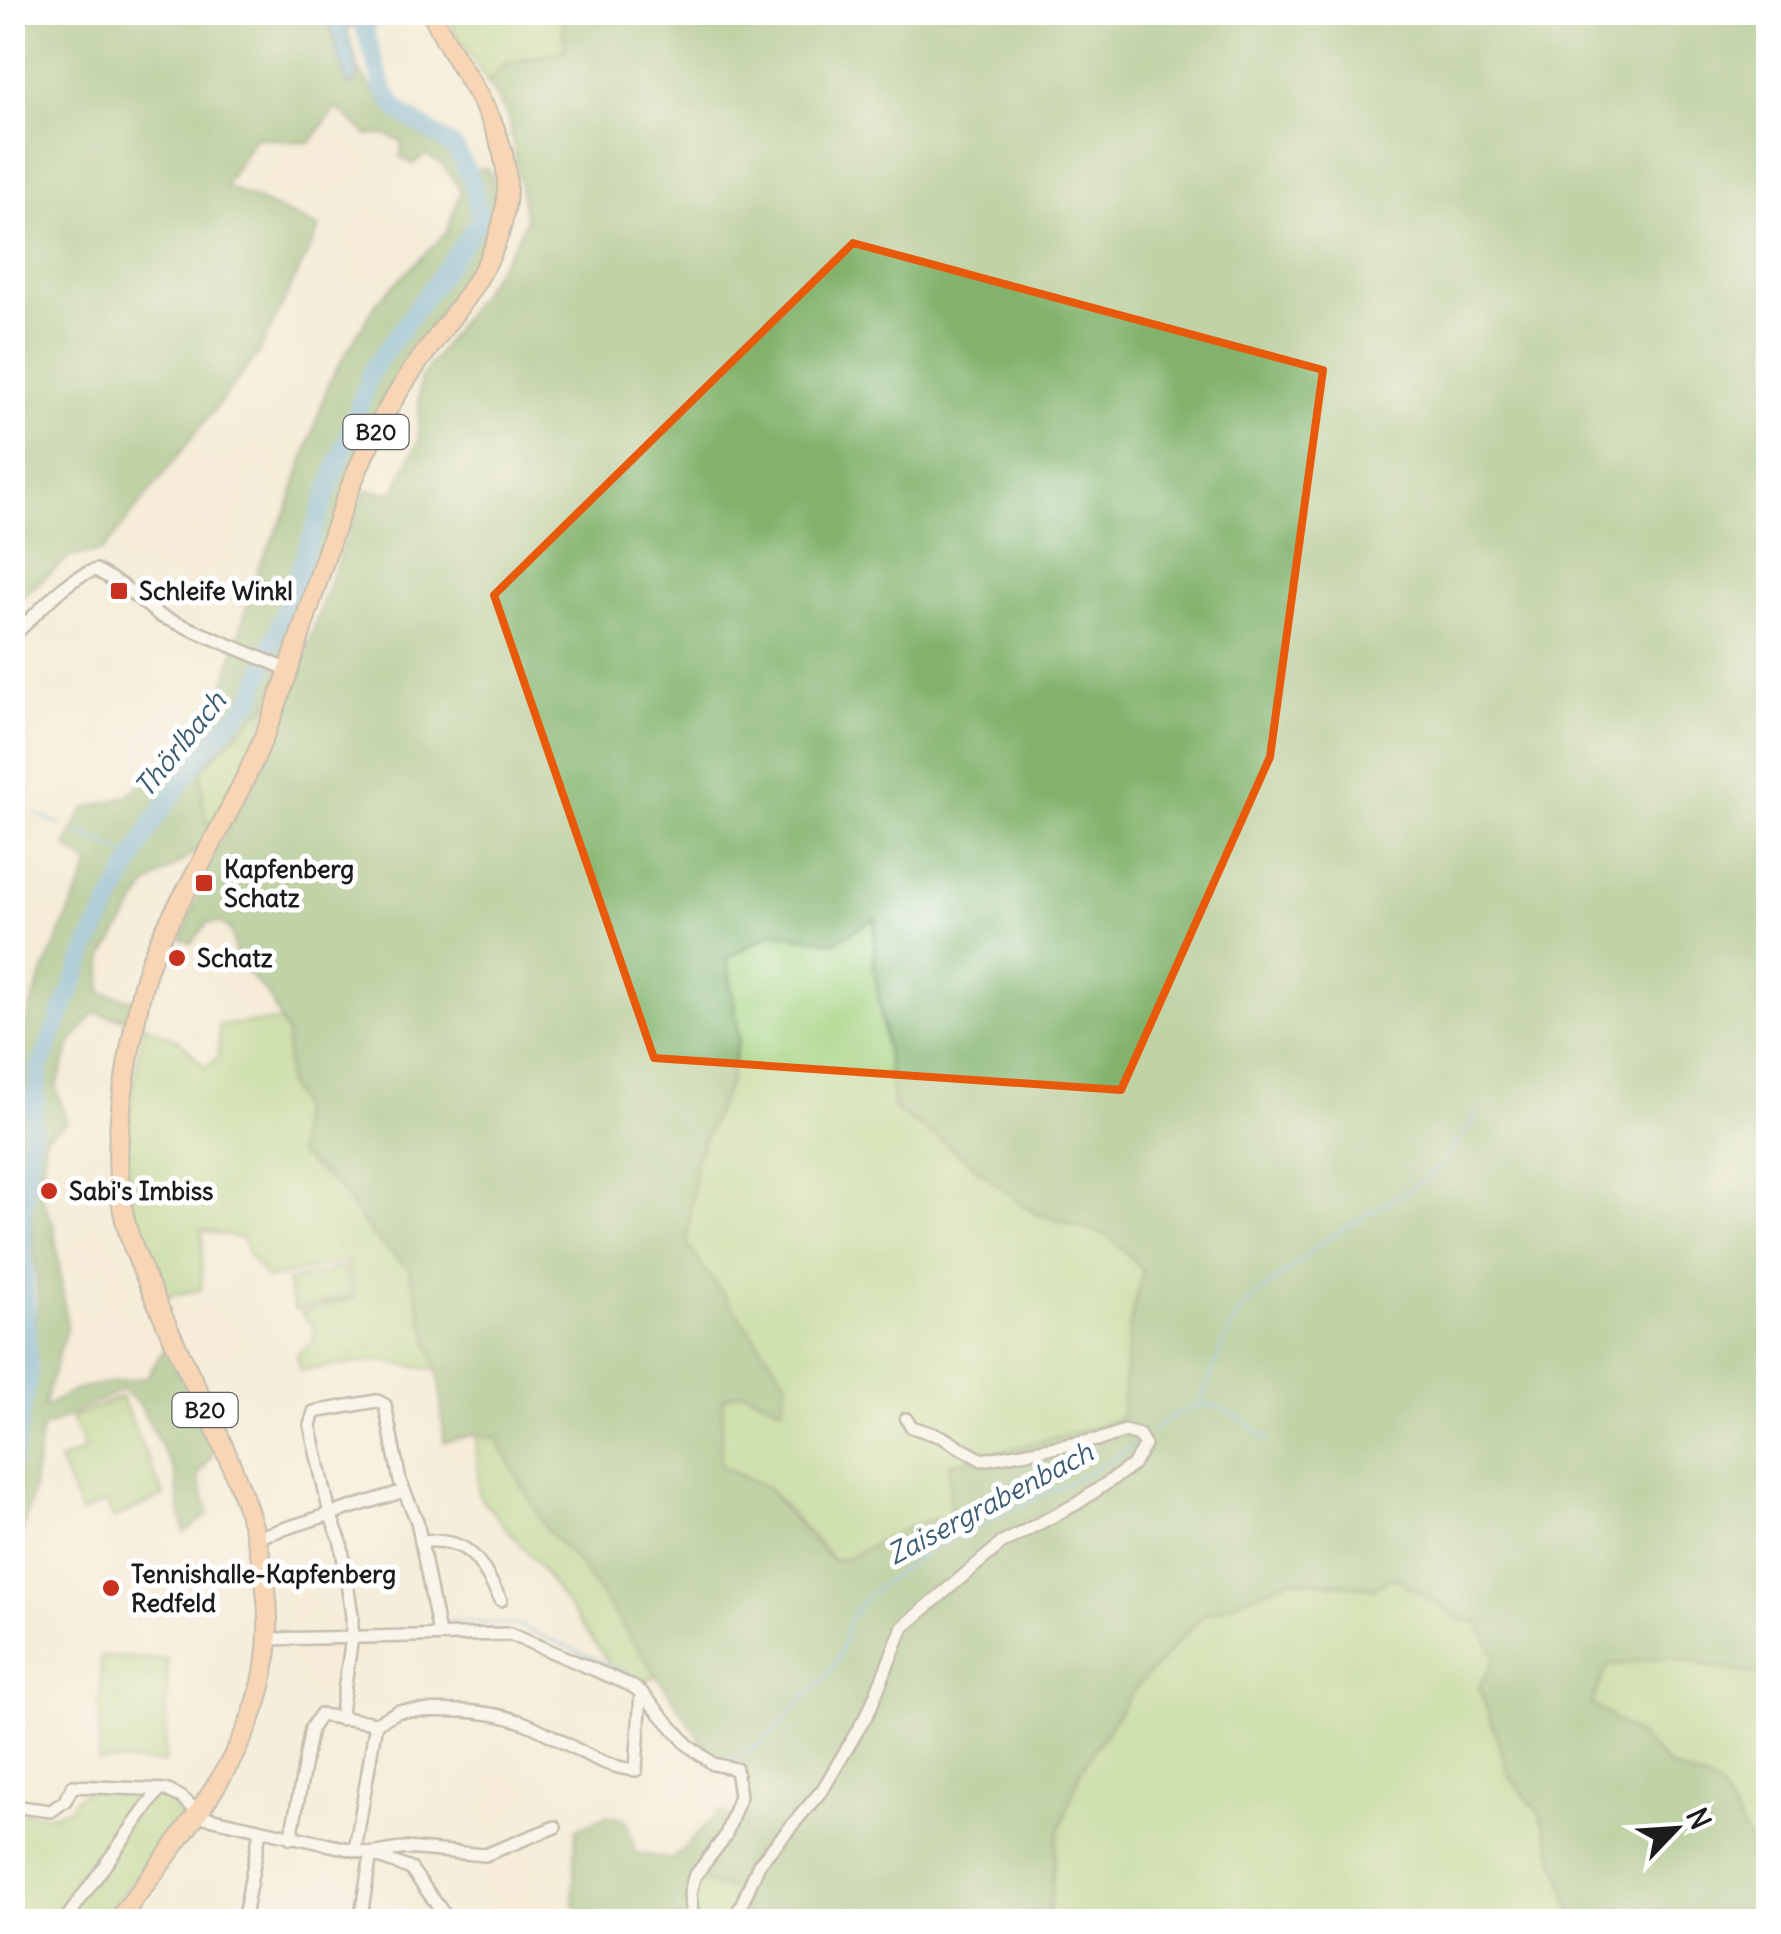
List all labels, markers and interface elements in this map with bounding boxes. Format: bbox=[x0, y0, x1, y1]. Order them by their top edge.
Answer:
road number: B20 bbox=[344, 415, 408, 449]
place label: Schleife Winkl bbox=[139, 575, 293, 607]
marker: Schleife Winkl bbox=[108, 580, 130, 602]
water label: Thörlbach bbox=[126, 683, 234, 804]
place label: Kapfenberg Schatz bbox=[224, 853, 354, 914]
marker: Kapfenberg Schatz bbox=[193, 872, 215, 894]
place label: Schatz bbox=[197, 942, 273, 974]
marker: Schatz bbox=[166, 947, 188, 969]
place label: Sabi's Imbiss bbox=[69, 1175, 213, 1207]
marker: Sabi's Imbiss bbox=[38, 1180, 60, 1202]
road number: B20 bbox=[172, 1393, 238, 1427]
water label: Zaisergrabenbach bbox=[881, 1433, 1100, 1572]
place label: Tennishalle-Kapfenberg Redfeld bbox=[131, 1558, 396, 1619]
marker: Tennishalle-Kapfenberg Redfeld bbox=[100, 1577, 122, 1599]
north arrow bbox=[1626, 1779, 1726, 1879]
text: N bbox=[1678, 1802, 1719, 1835]

